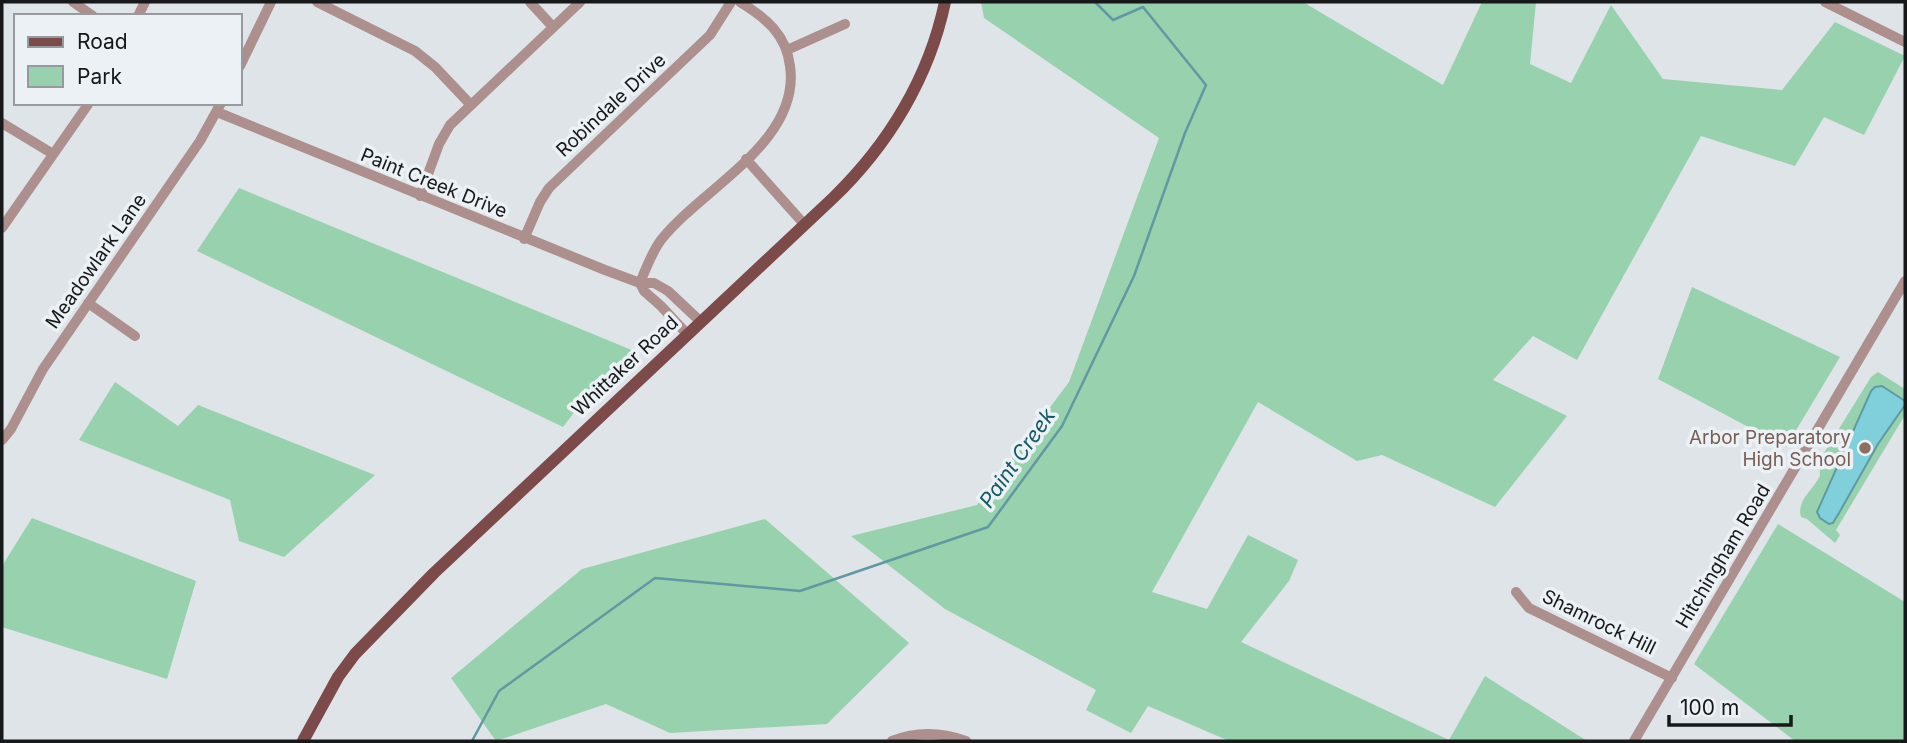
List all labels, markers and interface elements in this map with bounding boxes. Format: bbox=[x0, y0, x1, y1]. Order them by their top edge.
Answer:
legend bbox=[14, 14, 242, 105]
text: Road bbox=[77, 29, 128, 54]
street label: Robindale Drive bbox=[551, 48, 671, 162]
text: Park bbox=[77, 64, 122, 89]
street label: Paint Creek Drive bbox=[357, 143, 511, 223]
street label: Meadowlark Lane bbox=[41, 189, 151, 333]
street label: Whittaker Road bbox=[567, 311, 683, 421]
water label: Paint Creek bbox=[974, 403, 1061, 512]
place label: Arbor Preparatory High School bbox=[1689, 426, 1851, 471]
marker: Arbor Preparatory High School bbox=[1857, 440, 1873, 456]
street label: Hitchingham Road bbox=[1671, 480, 1775, 632]
street label: Shamrock Hill bbox=[1538, 585, 1660, 659]
scale bar bbox=[1669, 684, 1792, 728]
text: 100 m bbox=[1680, 695, 1739, 720]

